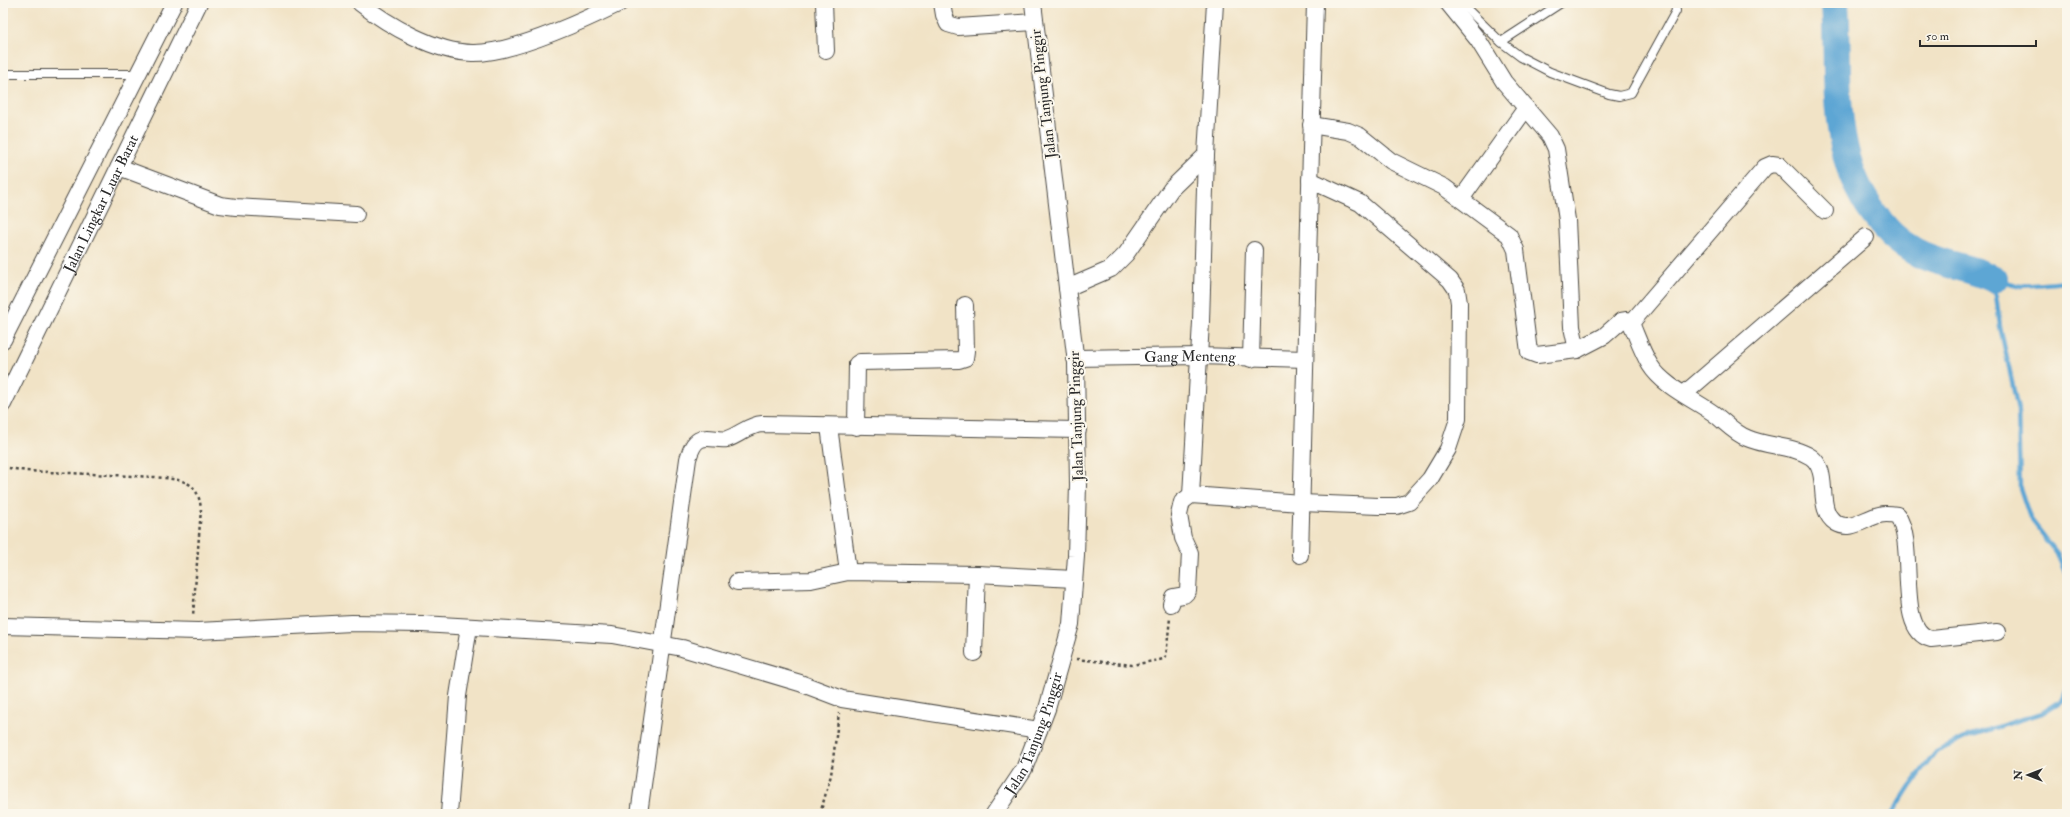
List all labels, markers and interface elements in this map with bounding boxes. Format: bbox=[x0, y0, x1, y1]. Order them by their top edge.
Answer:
scale bar bbox=[1920, 22, 2036, 48]
street label: Jalan Tanjung Pinggir bbox=[1026, 28, 1062, 161]
text: 50 m bbox=[1926, 29, 1950, 44]
street label: Jalan Lingkar Luar Barat bbox=[59, 132, 143, 277]
street label: Gang Menteng bbox=[1144, 347, 1237, 367]
street label: Jalan Tanjung Pinggir bbox=[1065, 350, 1089, 482]
street label: Jalan Tanjung Pinggir bbox=[1000, 670, 1067, 800]
north arrow bbox=[2008, 755, 2048, 795]
text: N bbox=[2012, 769, 2025, 781]

